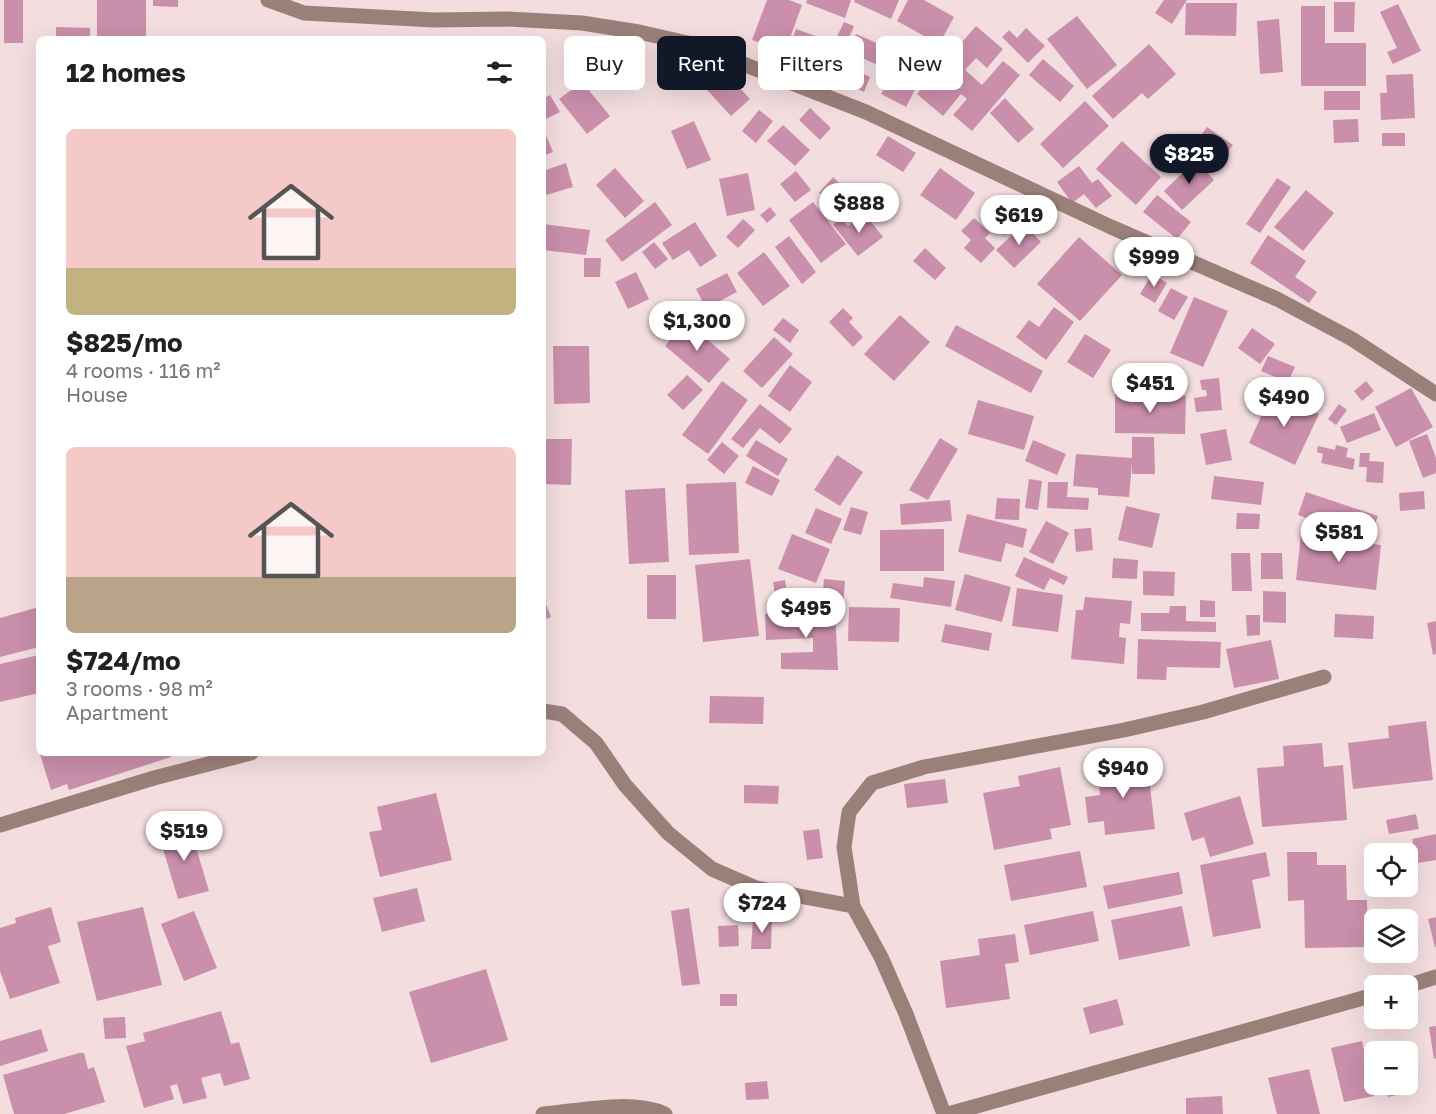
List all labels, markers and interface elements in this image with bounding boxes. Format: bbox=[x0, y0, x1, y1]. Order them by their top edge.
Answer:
chip: Buy bbox=[564, 36, 645, 90]
chip: Rent bbox=[657, 36, 746, 90]
chip: Filters bbox=[758, 36, 864, 90]
chip: New bbox=[876, 36, 963, 90]
icon: filters bbox=[483, 56, 516, 89]
text: 12 homes bbox=[66, 57, 186, 88]
pin: $825 bbox=[1153, 134, 1225, 185]
text: $825 bbox=[1164, 141, 1214, 165]
icon: home bbox=[237, 168, 345, 276]
pin: $888 bbox=[823, 183, 895, 234]
text: $888 bbox=[833, 190, 885, 214]
pin: $619 bbox=[983, 195, 1055, 246]
text: $619 bbox=[994, 202, 1044, 226]
pin: $999 bbox=[1118, 237, 1190, 288]
text: $999 bbox=[1128, 244, 1180, 268]
pin: $1,300 bbox=[648, 301, 746, 352]
text: $1,300 bbox=[663, 308, 731, 332]
text: $825/mo bbox=[66, 327, 183, 358]
text: 4 rooms · 116 m² bbox=[66, 358, 221, 382]
pin: $451 bbox=[1114, 363, 1186, 414]
text: $451 bbox=[1126, 370, 1174, 394]
pin: $490 bbox=[1248, 377, 1320, 428]
text: House bbox=[66, 382, 128, 406]
text: $490 bbox=[1258, 384, 1310, 408]
icon: home bbox=[237, 486, 345, 594]
pin: $581 bbox=[1303, 512, 1375, 563]
text: $581 bbox=[1315, 519, 1363, 543]
pin: $495 bbox=[770, 588, 842, 639]
text: $495 bbox=[781, 595, 831, 619]
text: $724/mo bbox=[66, 645, 181, 676]
text: 3 rooms · 98 m² bbox=[66, 676, 213, 700]
text: Apartment bbox=[66, 700, 169, 724]
pin: $940 bbox=[1087, 748, 1159, 799]
text: $940 bbox=[1097, 755, 1149, 779]
pin: $519 bbox=[148, 811, 220, 862]
text: $519 bbox=[160, 818, 208, 842]
map controls bbox=[1364, 843, 1418, 1095]
button: locate bbox=[1364, 843, 1418, 897]
pin: $724 bbox=[726, 883, 798, 934]
text: $724 bbox=[738, 890, 787, 914]
button: layers bbox=[1364, 909, 1418, 963]
button: + bbox=[1364, 975, 1418, 1029]
button: − bbox=[1364, 1041, 1418, 1095]

